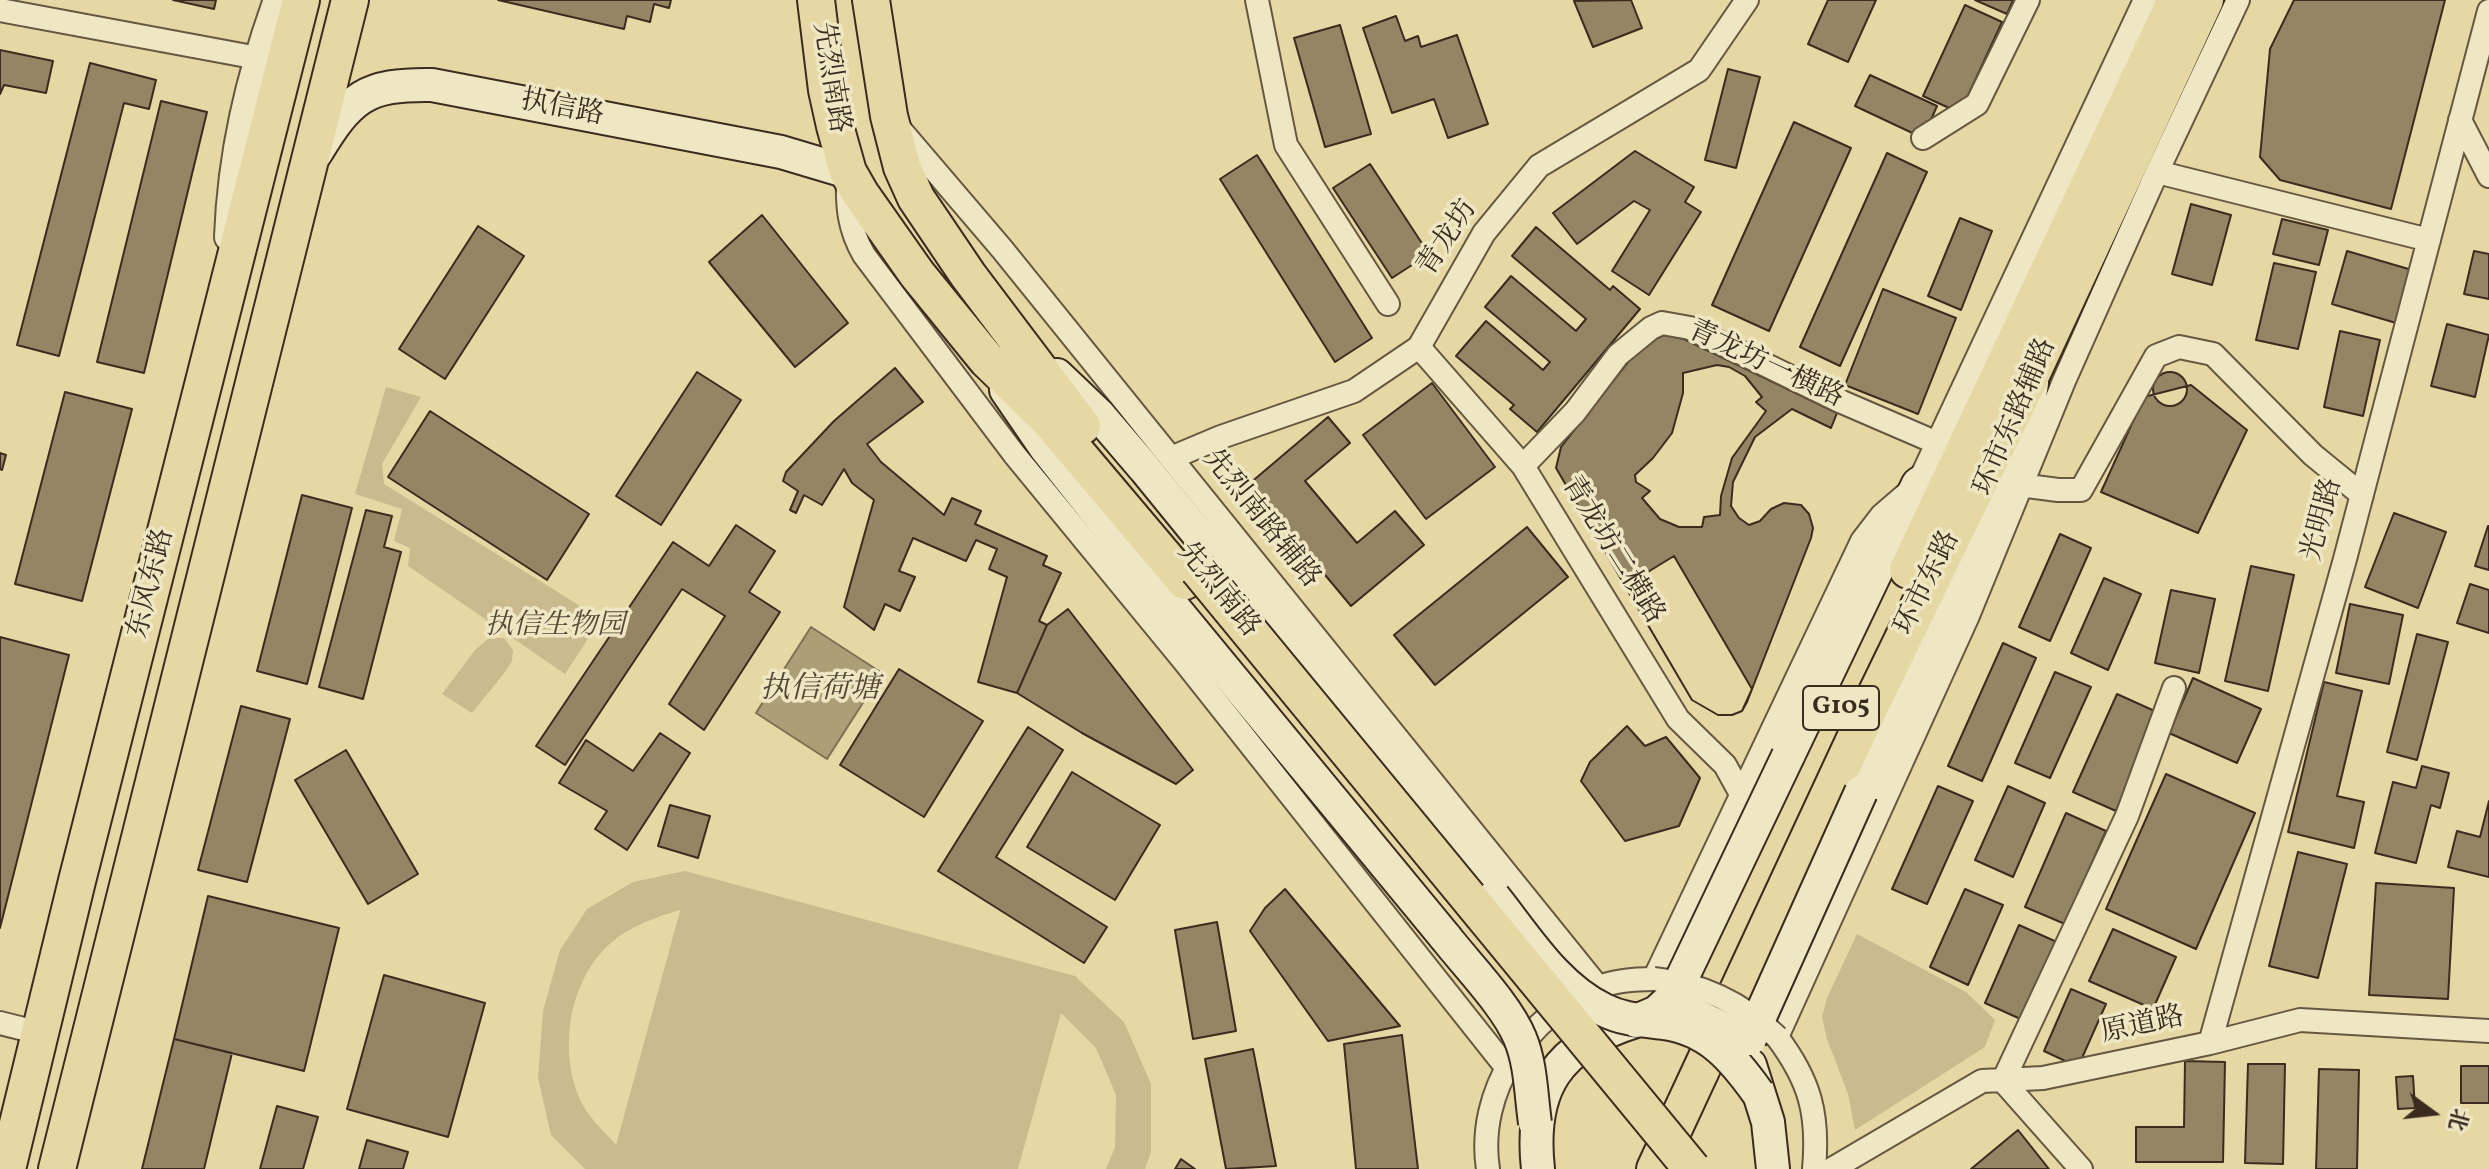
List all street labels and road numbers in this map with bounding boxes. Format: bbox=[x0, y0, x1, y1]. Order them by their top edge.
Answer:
street label: 先烈南路 bbox=[804, 20, 854, 136]
street label: 执信路 bbox=[518, 85, 606, 135]
street label: 青龙坊 bbox=[1412, 195, 1486, 283]
street label: 青龙坊一横路 bbox=[1682, 315, 1848, 417]
street label: 环市东路辅路 bbox=[1969, 334, 2065, 502]
street label: 先烈南路辅路 bbox=[1194, 444, 1326, 596]
street label: 青龙坊二横路 bbox=[1552, 471, 1670, 631]
street label: 光明路 bbox=[2297, 475, 2351, 565]
street label: 东风东路 bbox=[123, 526, 183, 642]
street label: 环市东路 bbox=[1889, 526, 1969, 642]
street label: 先烈南路 bbox=[1169, 537, 1265, 645]
road number: G105 bbox=[1803, 686, 1879, 730]
street label: 原道路 bbox=[2098, 1002, 2188, 1052]

